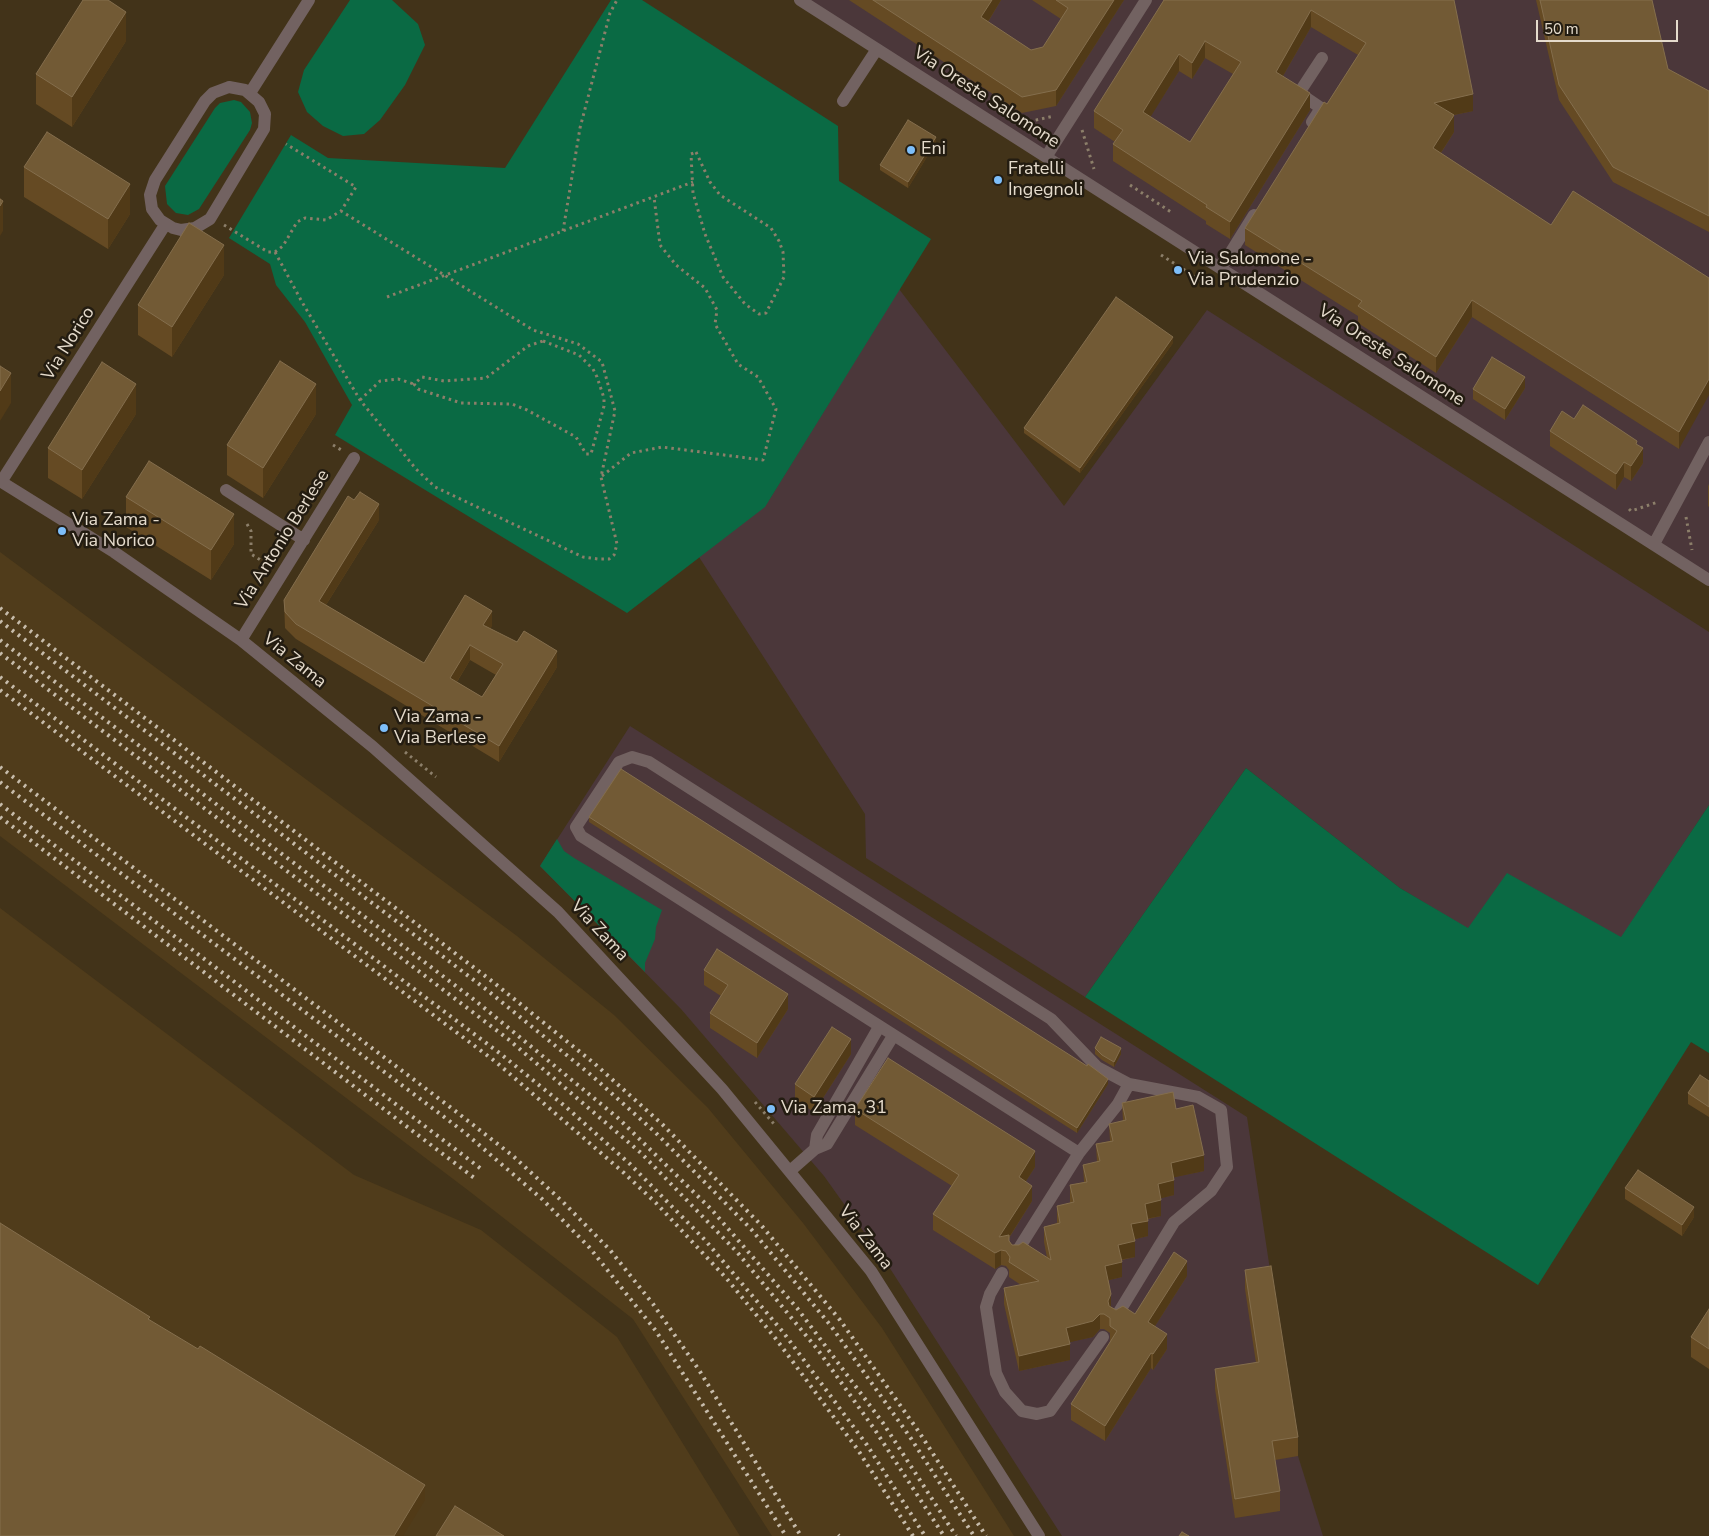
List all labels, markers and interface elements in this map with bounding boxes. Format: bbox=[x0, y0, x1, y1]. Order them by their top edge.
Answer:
scale bar bbox=[1539, 10, 1682, 42]
text: 50 m bbox=[1544, 19, 1579, 39]
street label: Via Oreste Salomone bbox=[909, 43, 1063, 153]
place label: Eni bbox=[921, 139, 946, 161]
marker: Eni bbox=[905, 144, 917, 156]
place label: Fratelli Ingegnoli bbox=[1008, 159, 1083, 202]
marker: Fratelli Ingegnoli bbox=[992, 174, 1004, 186]
place label: Via Salomone - Via Prudenzio bbox=[1188, 249, 1312, 292]
marker: Via Salomone - Via Prudenzio bbox=[1172, 264, 1184, 276]
street label: Via Oreste Salomone bbox=[1314, 301, 1468, 411]
street label: Via Norico bbox=[38, 303, 100, 385]
street label: Via Antonio Berlese bbox=[231, 466, 335, 614]
place label: Via Zama - Via Norico bbox=[72, 510, 160, 552]
marker: Via Zama - Via Norico bbox=[56, 525, 68, 537]
street label: Via Zama bbox=[258, 629, 330, 693]
place label: Via Zama - Via Berlese bbox=[394, 707, 486, 750]
marker: Via Zama - Via Berlese bbox=[378, 722, 390, 734]
street label: Via Zama bbox=[565, 896, 633, 966]
place label: Via Zama, 31 bbox=[781, 1098, 887, 1120]
marker: Via Zama, 31 bbox=[765, 1103, 777, 1115]
street label: Via Zama bbox=[833, 1202, 897, 1274]

